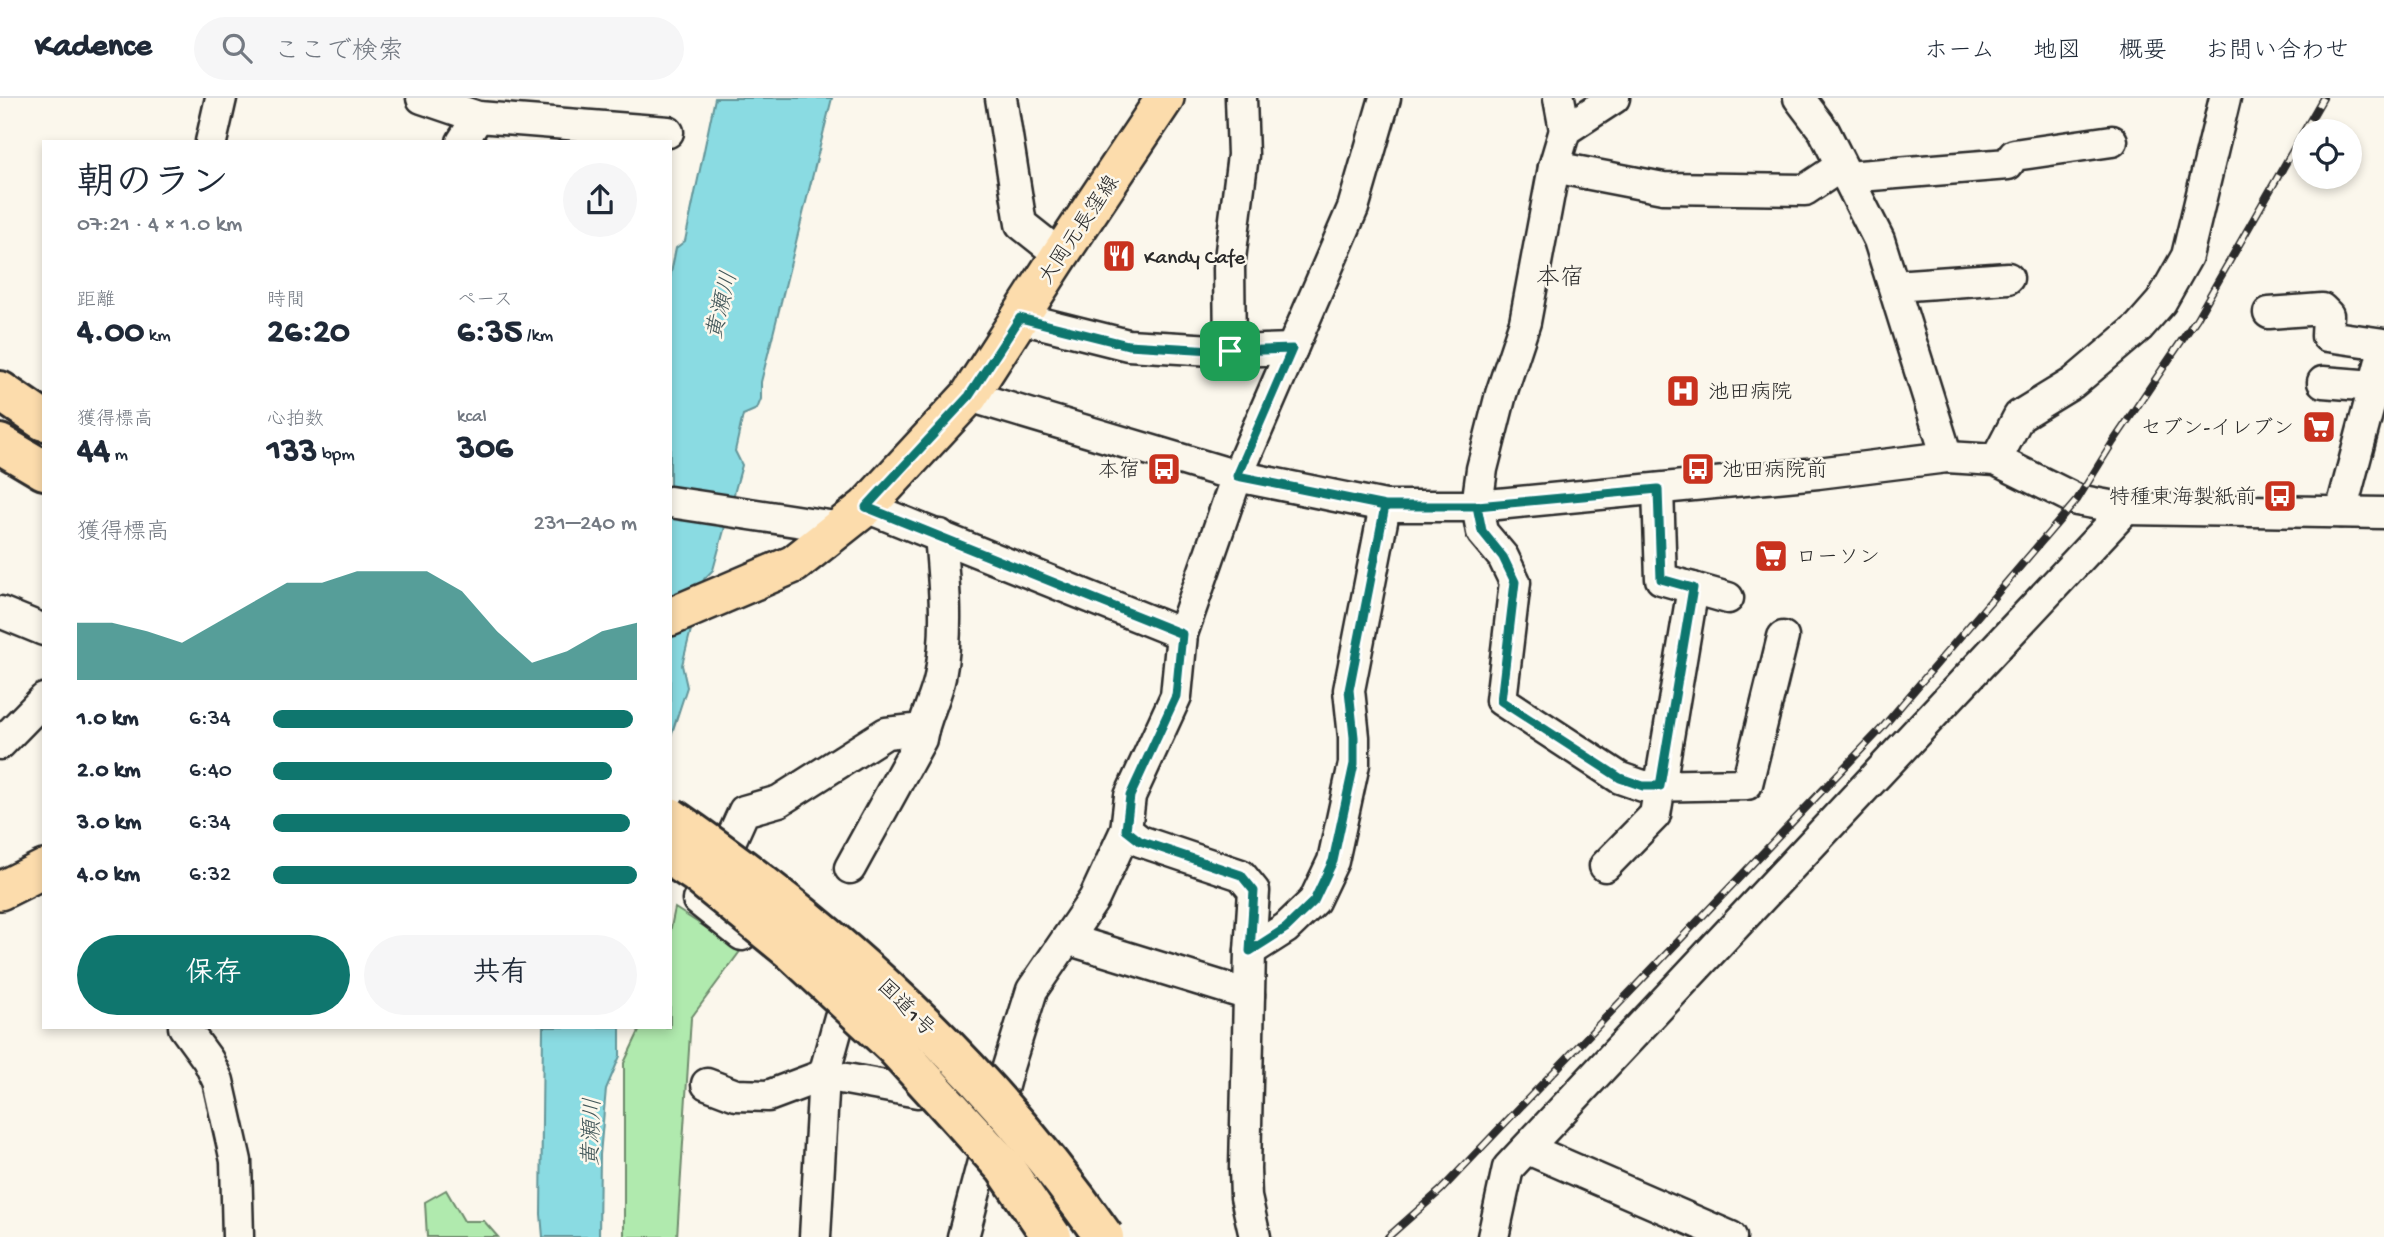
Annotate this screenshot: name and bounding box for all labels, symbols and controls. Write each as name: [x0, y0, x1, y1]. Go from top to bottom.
search box: [194, 17, 684, 80]
text: Kadence: [35, 29, 152, 67]
icon: search: [218, 29, 256, 67]
text: ここで検索: [274, 38, 404, 69]
text: ホーム: [1924, 38, 1995, 67]
text: 地図: [2033, 38, 2081, 67]
text: 概要: [2119, 38, 2167, 67]
text: お問い合わせ: [2205, 38, 2349, 67]
map controls: [2292, 119, 2362, 189]
button: locate: [2292, 119, 2362, 189]
button: share: [563, 163, 637, 237]
text: 朝のラン: [77, 164, 229, 208]
street label: 大岡元長窪線: [1034, 171, 1126, 290]
text: 07:21 · 4 × 1.0 km: [77, 212, 242, 239]
restaurant icon: Kandy Cafe: [1100, 237, 1138, 275]
place label: Kandy Cafe: [1144, 247, 1246, 272]
district label: 本宿: [1536, 264, 1584, 294]
water label: 黄瀬川: [701, 269, 745, 343]
text: 距離: [77, 290, 115, 313]
text: 時間: [267, 290, 305, 313]
text: ペース: [457, 290, 513, 313]
text: 4.00: [77, 313, 144, 354]
text: 26:20: [267, 313, 350, 354]
text: 6:35: [457, 313, 522, 354]
pin: [1200, 321, 1260, 381]
text: km: [144, 325, 171, 348]
text: /km: [522, 325, 553, 348]
icon: arrive: [1211, 332, 1249, 370]
hospital icon: 池田病院: [1664, 372, 1702, 410]
place label: 池田病院: [1708, 381, 1792, 407]
text: kcal: [457, 406, 487, 429]
supermarket icon: セブン-イレブン: [2300, 408, 2338, 446]
text: 獲得標高: [77, 409, 153, 432]
text: 心拍数: [267, 409, 324, 432]
place label: セブン-イレブン: [2140, 417, 2294, 443]
text: 306: [457, 429, 513, 470]
text: 44: [77, 432, 110, 473]
text: 133: [267, 432, 317, 473]
text: m: [110, 444, 128, 467]
text: bpm: [317, 444, 355, 467]
bus stop icon: 本宿: [1145, 450, 1183, 488]
bus stop icon: 池田病院前: [1679, 450, 1717, 488]
place label: 本宿: [1098, 459, 1140, 485]
place label: 池田病院前: [1722, 459, 1827, 485]
bus stop icon: 特種東海製紙前: [2261, 477, 2299, 515]
place label: 特種東海製紙前: [2109, 485, 2256, 512]
text: 231–240 m: [533, 511, 637, 538]
text: 獲得標高: [77, 520, 169, 547]
supermarket icon: ローソン: [1752, 537, 1790, 575]
place label: ローソン: [1796, 547, 1880, 572]
text: 1.0 km: [77, 706, 139, 733]
text: 6:34: [189, 706, 231, 733]
text: 2.0 km: [77, 758, 141, 785]
text: 6:40: [189, 758, 232, 785]
text: 3.0 km: [77, 810, 141, 837]
text: 6:34: [189, 810, 231, 837]
text: 4.0 km: [77, 862, 140, 889]
text: 6:32: [189, 862, 231, 889]
button: 保存: [77, 935, 350, 1015]
button: 共有: [364, 935, 637, 1015]
street label: 国道1号: [870, 975, 939, 1044]
water label: 黄瀬川: [578, 1097, 608, 1167]

